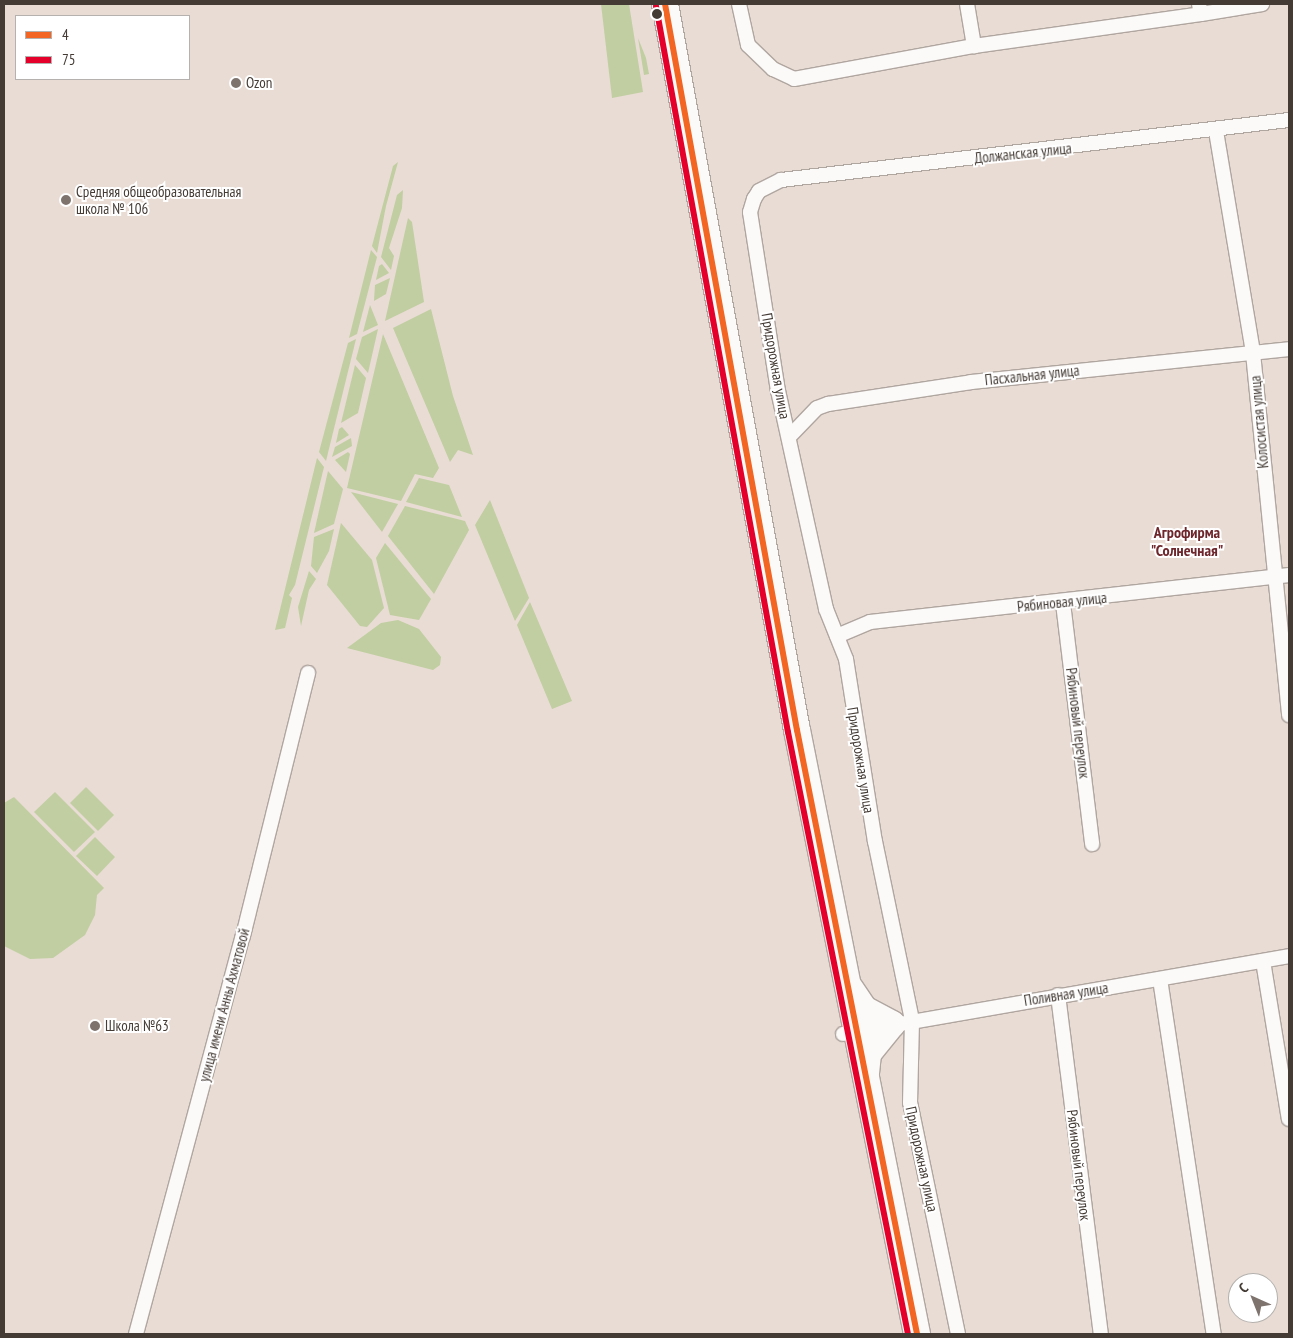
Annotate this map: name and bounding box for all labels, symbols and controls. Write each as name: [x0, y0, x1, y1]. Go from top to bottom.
unlabelled marker: [652, 9, 662, 19]
legend: [15, 15, 190, 80]
text: 4: [62, 25, 69, 44]
text: 75: [62, 50, 76, 69]
place label: Ozon: [246, 74, 272, 92]
marker: Ozon: [230, 77, 242, 89]
street label: Должанская улица: [973, 139, 1073, 167]
place label: Средняя общеобразовательная школа № 106: [76, 182, 241, 217]
marker: Средняя общеобразовательная школа № 106: [60, 194, 72, 206]
street label: Придорожная улица: [758, 312, 794, 420]
street label: Пасхальная улица: [984, 361, 1080, 389]
street label: Колосистая улица: [1246, 375, 1272, 469]
district label: Агрофирма "Солнечная": [1151, 522, 1223, 560]
street label: Рябиновая улица: [1016, 588, 1108, 616]
street label: Рябиновый переулок: [1062, 667, 1094, 779]
street label: Придорожная улица: [844, 706, 878, 814]
street label: улица имени Анны Ахматовой: [195, 926, 253, 1084]
street label: Поливная улица: [1022, 978, 1110, 1010]
place label: Школа №63: [105, 1017, 169, 1035]
marker: Школа №63: [89, 1020, 101, 1032]
street label: Придорожная улица: [902, 1105, 942, 1213]
street label: Рябиновый переулок: [1063, 1109, 1095, 1221]
north arrow: [1228, 1273, 1278, 1323]
text: С: [1235, 1279, 1252, 1297]

